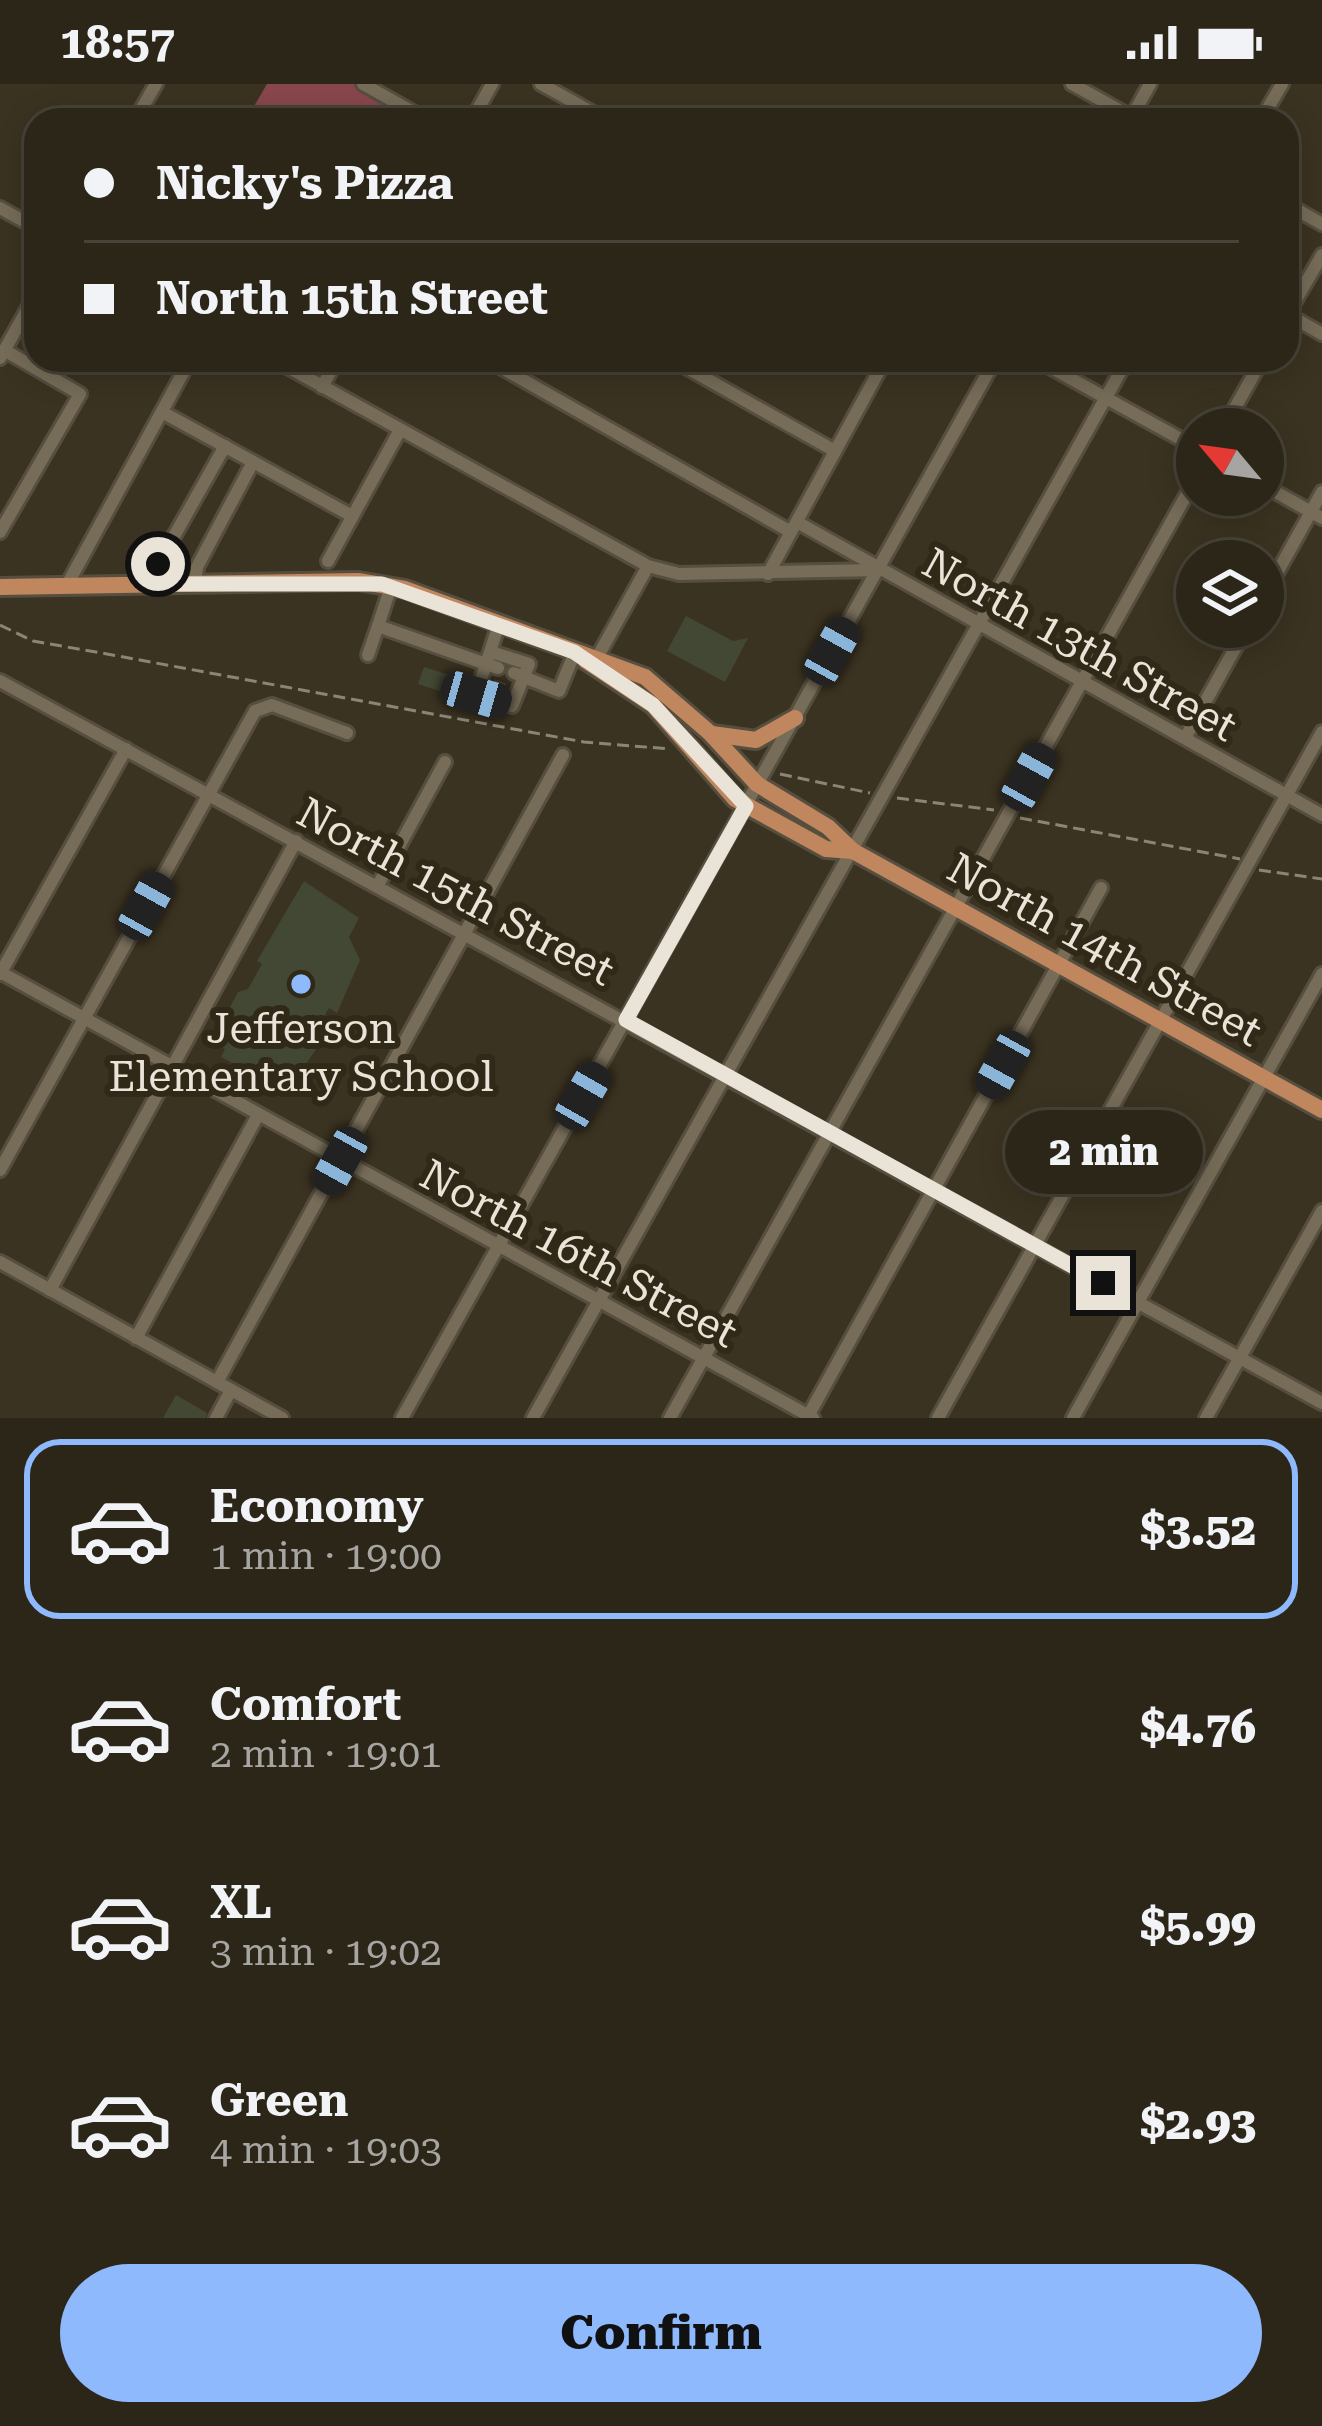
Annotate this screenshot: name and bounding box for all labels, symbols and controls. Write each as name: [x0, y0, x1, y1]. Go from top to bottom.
text: 18:57: [60, 16, 175, 69]
text: Nicky's Pizza: [156, 157, 453, 210]
text: North 15th Street: [156, 272, 548, 325]
north arrow: [1176, 408, 1284, 516]
map controls: [1176, 408, 1284, 648]
route start: [131, 537, 185, 591]
street label: North 13th Street: [914, 538, 1245, 751]
button: layers: [1176, 540, 1284, 648]
car: [799, 611, 865, 691]
car: [436, 668, 516, 722]
car: [996, 737, 1062, 817]
street label: North 15th Street: [289, 787, 622, 996]
street label: North 14th Street: [939, 843, 1270, 1056]
car: [113, 866, 179, 946]
marker: Jefferson Elementary School: [288, 971, 314, 997]
place label: Jefferson Elementary School: [108, 1004, 494, 1101]
car: [970, 1025, 1036, 1105]
car: [549, 1056, 617, 1136]
callout: 2 min: [1004, 1109, 1202, 1193]
car: [307, 1121, 373, 1201]
text: 2 min: [1049, 1129, 1159, 1175]
street label: North 16th Street: [412, 1149, 745, 1358]
route end: [1076, 1256, 1130, 1310]
icon: car: [66, 1475, 174, 1583]
text: Economy: [210, 1480, 424, 1533]
text: $3.52: [1140, 1503, 1256, 1556]
text: 1 min · 19:00: [210, 1533, 442, 1579]
icon: car: [66, 1673, 174, 1781]
text: Comfort: [210, 1678, 401, 1731]
text: $4.76: [1140, 1701, 1256, 1754]
text: 2 min · 19:01: [210, 1731, 442, 1777]
icon: car: [66, 1871, 174, 1979]
text: XL: [210, 1876, 272, 1929]
text: $5.99: [1140, 1899, 1256, 1952]
text: 3 min · 19:02: [210, 1929, 442, 1975]
icon: car: [66, 2069, 174, 2177]
text: Green: [210, 2074, 348, 2127]
text: $2.93: [1140, 2097, 1256, 2150]
text: 4 min · 19:03: [210, 2127, 442, 2173]
button: Confirm: [60, 2264, 1262, 2402]

